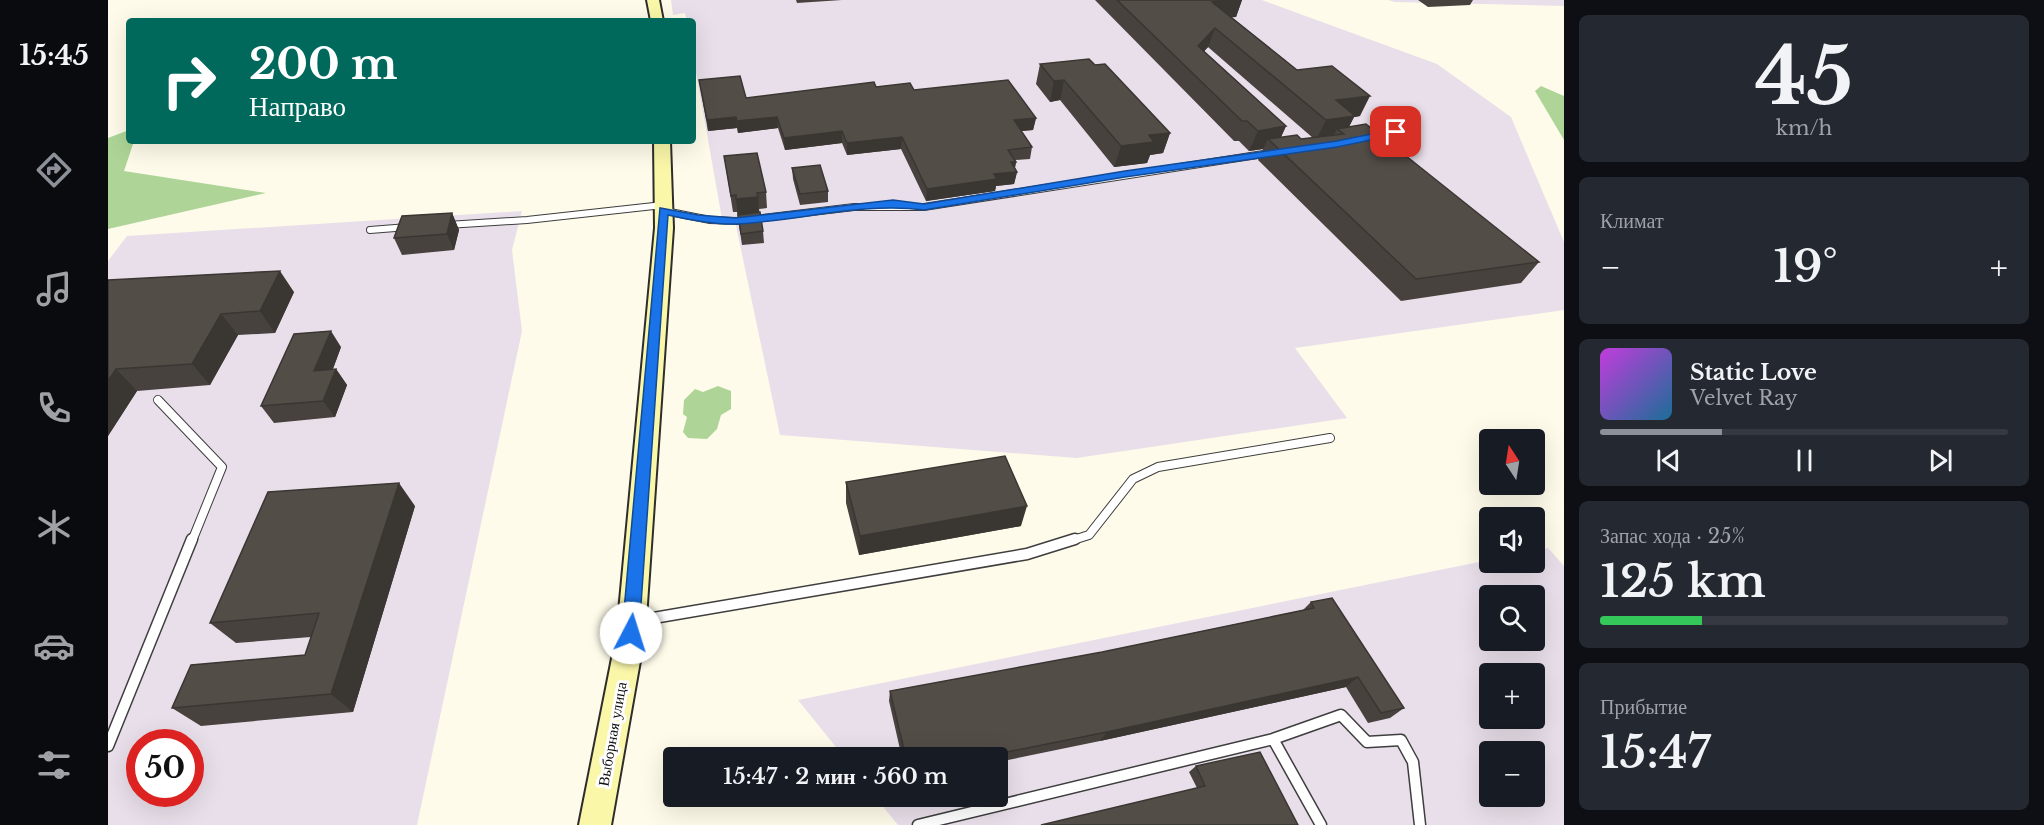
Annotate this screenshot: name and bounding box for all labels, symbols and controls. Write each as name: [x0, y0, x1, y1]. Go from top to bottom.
text: 45: [1755, 28, 1853, 125]
text: 200 m: [249, 38, 397, 90]
text: 15:45: [19, 39, 89, 72]
icon: right: [150, 42, 228, 120]
text: Направо: [249, 90, 346, 123]
pin: [1370, 106, 1421, 157]
icon: arrive: [1379, 115, 1412, 148]
text: km/h: [1776, 116, 1832, 140]
icon: directions: [33, 149, 75, 191]
text: Климат: [1600, 209, 1664, 233]
text: 19°: [1773, 238, 1838, 294]
text: −: [1600, 247, 1621, 288]
text: +: [1990, 247, 2008, 288]
icon: music: [33, 268, 75, 310]
text: Static Love: [1690, 359, 1817, 386]
text: Velvet Ray: [1690, 386, 1798, 410]
icon: phone: [33, 387, 75, 429]
north arrow: [1479, 429, 1545, 495]
map controls: [1479, 429, 1545, 807]
icon: previous: [1652, 444, 1685, 477]
icon: pause: [1788, 444, 1821, 477]
icon: next: [1924, 444, 1957, 477]
icon: climate: [33, 506, 75, 548]
button: sound: [1479, 507, 1545, 573]
text: Запас хода · 25%: [1600, 524, 1745, 548]
text: 125 km: [1600, 553, 1766, 609]
button: search: [1479, 585, 1545, 651]
position arrow: [599, 601, 663, 665]
icon: car: [33, 625, 75, 667]
button: +: [1479, 663, 1545, 729]
street label: Выборная улица: [593, 680, 631, 788]
text: Прибытие: [1600, 695, 1687, 719]
text: 15:47: [1600, 724, 1711, 780]
speed limit sign: 50: [126, 729, 204, 807]
button: −: [1479, 741, 1545, 807]
icon: filters: [33, 744, 75, 786]
text: 15:47 · 2 мин · 560 m: [723, 763, 948, 790]

